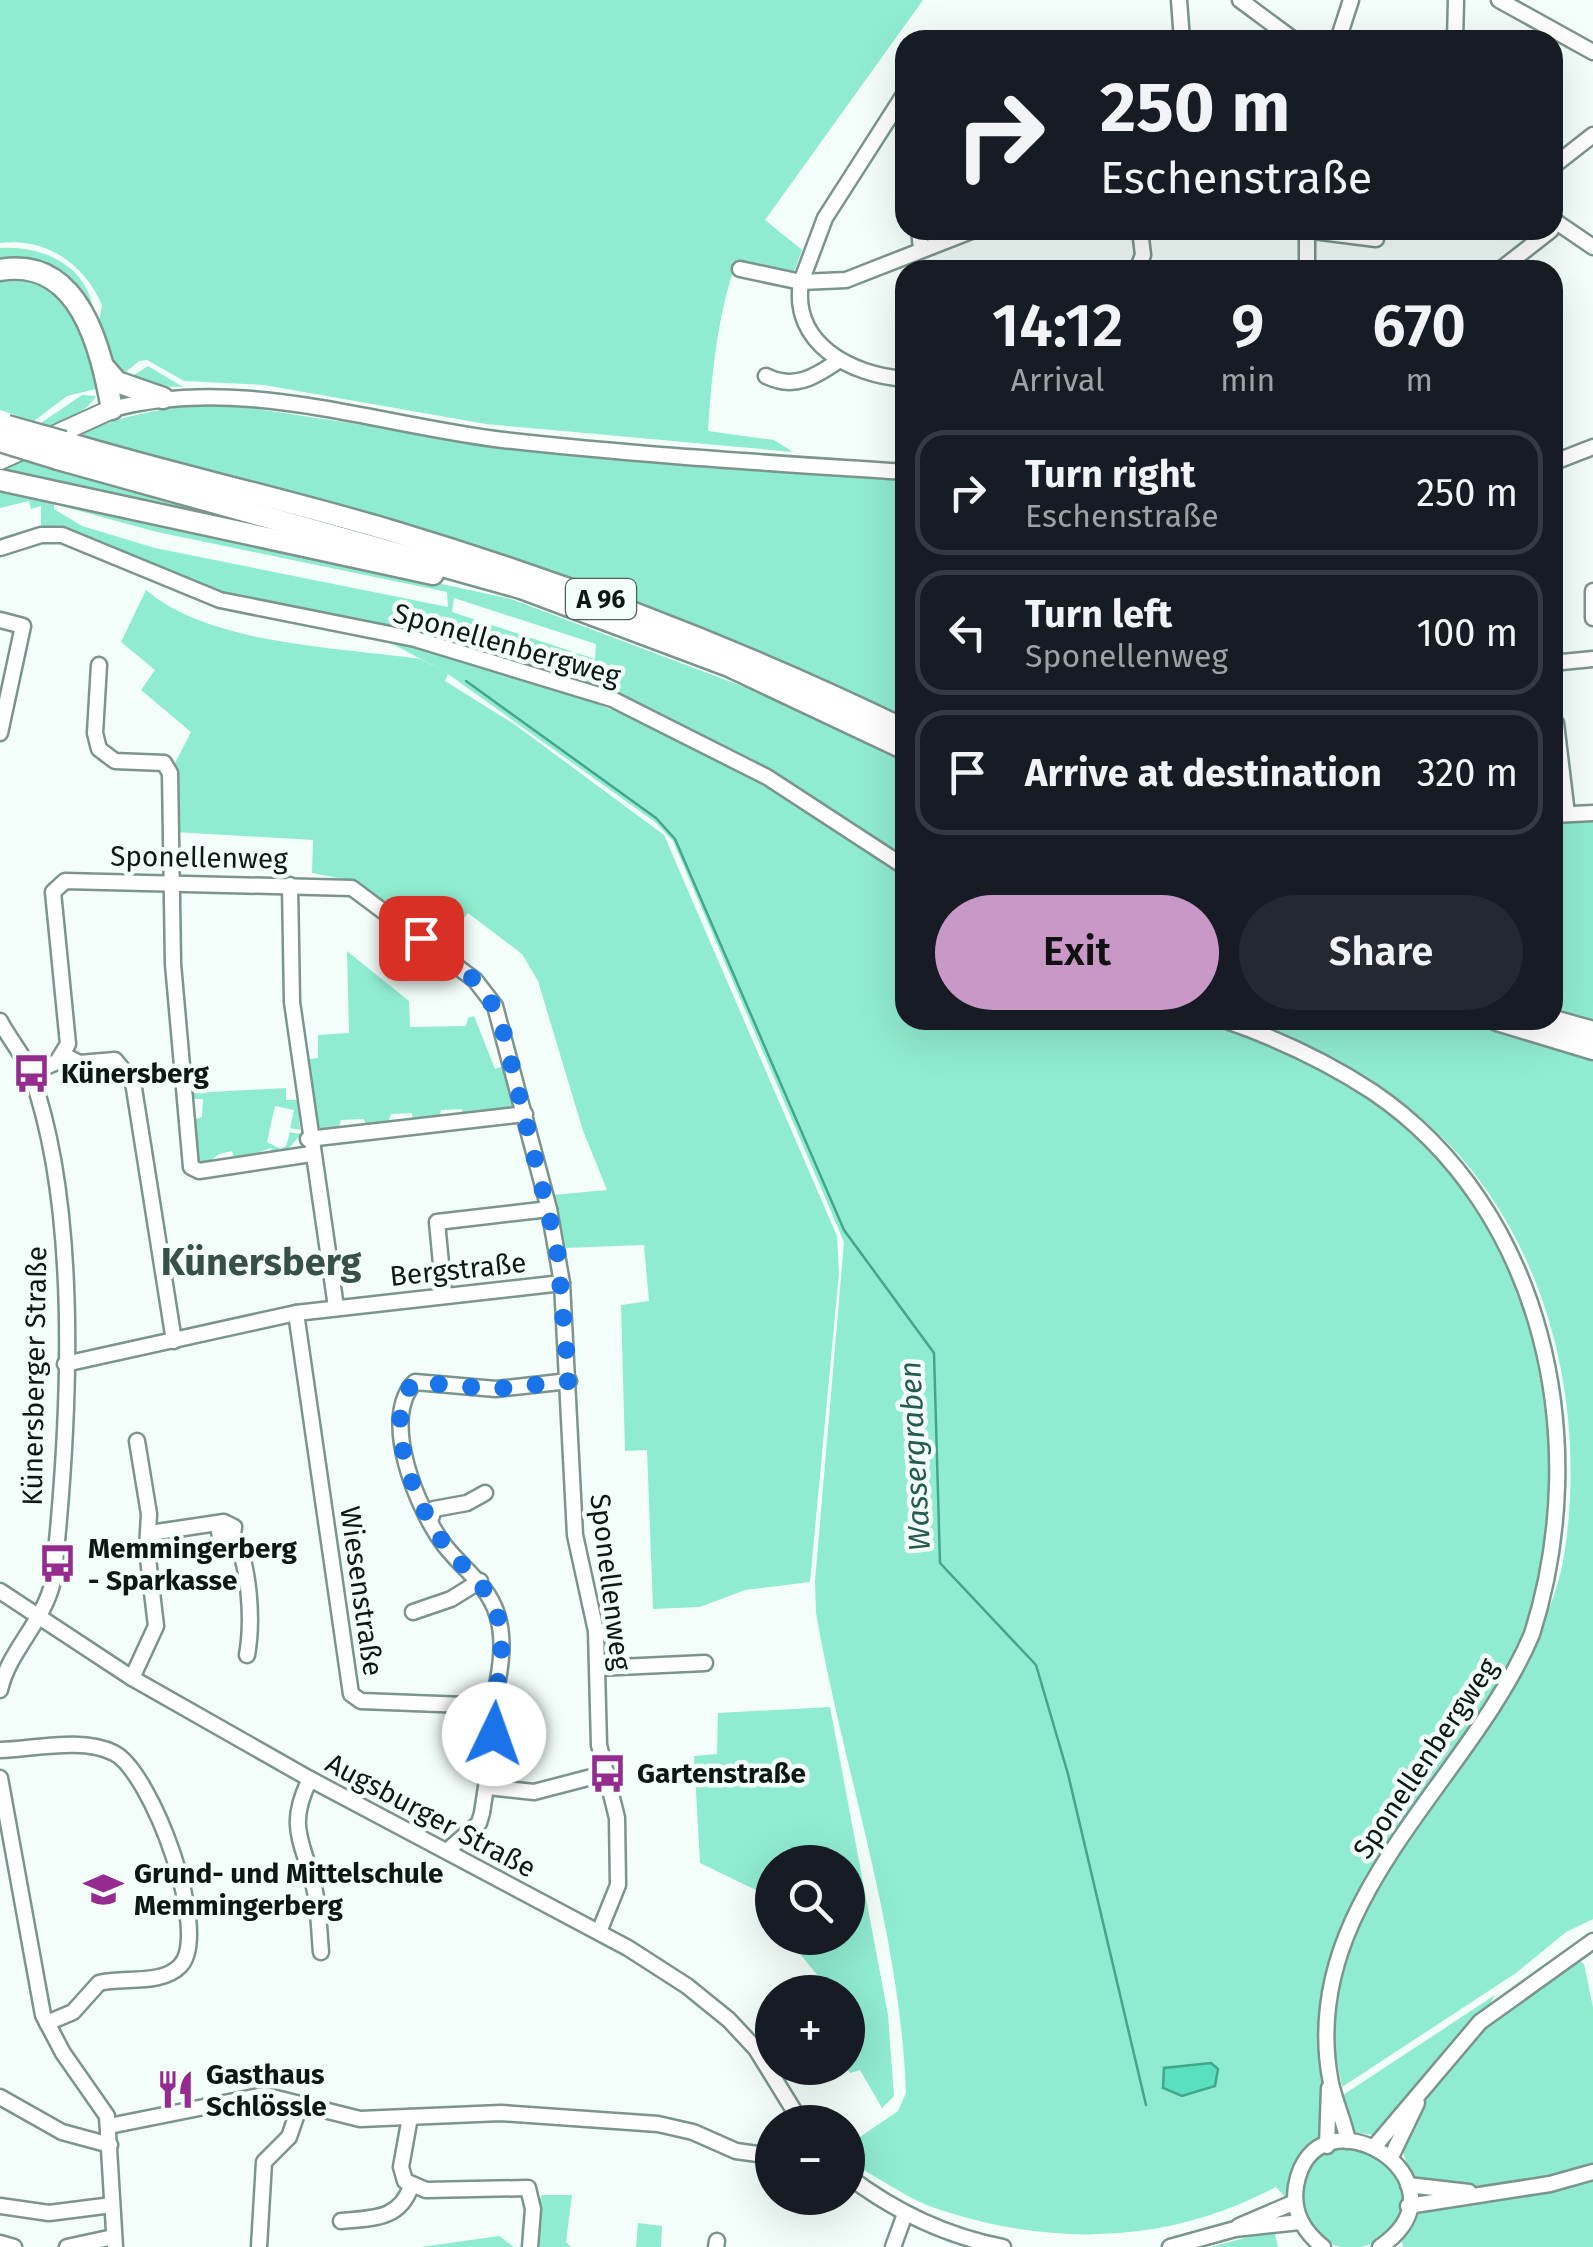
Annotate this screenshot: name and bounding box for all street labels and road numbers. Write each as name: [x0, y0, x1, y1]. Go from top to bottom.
road number: A 96: [566, 579, 636, 619]
street label: Sponellenbergweg: [390, 596, 625, 693]
street label: Sponellenweg: [110, 839, 289, 876]
street label: Künersberger Straße: [16, 1246, 53, 1506]
street label: Bergstraße: [388, 1246, 528, 1293]
street label: Sponellenweg: [583, 1492, 638, 1673]
street label: Wiesenstraße: [333, 1504, 390, 1678]
street label: Sponellenbergweg: [1346, 1651, 1505, 1865]
street label: Augsburger Straße: [320, 1746, 541, 1885]

